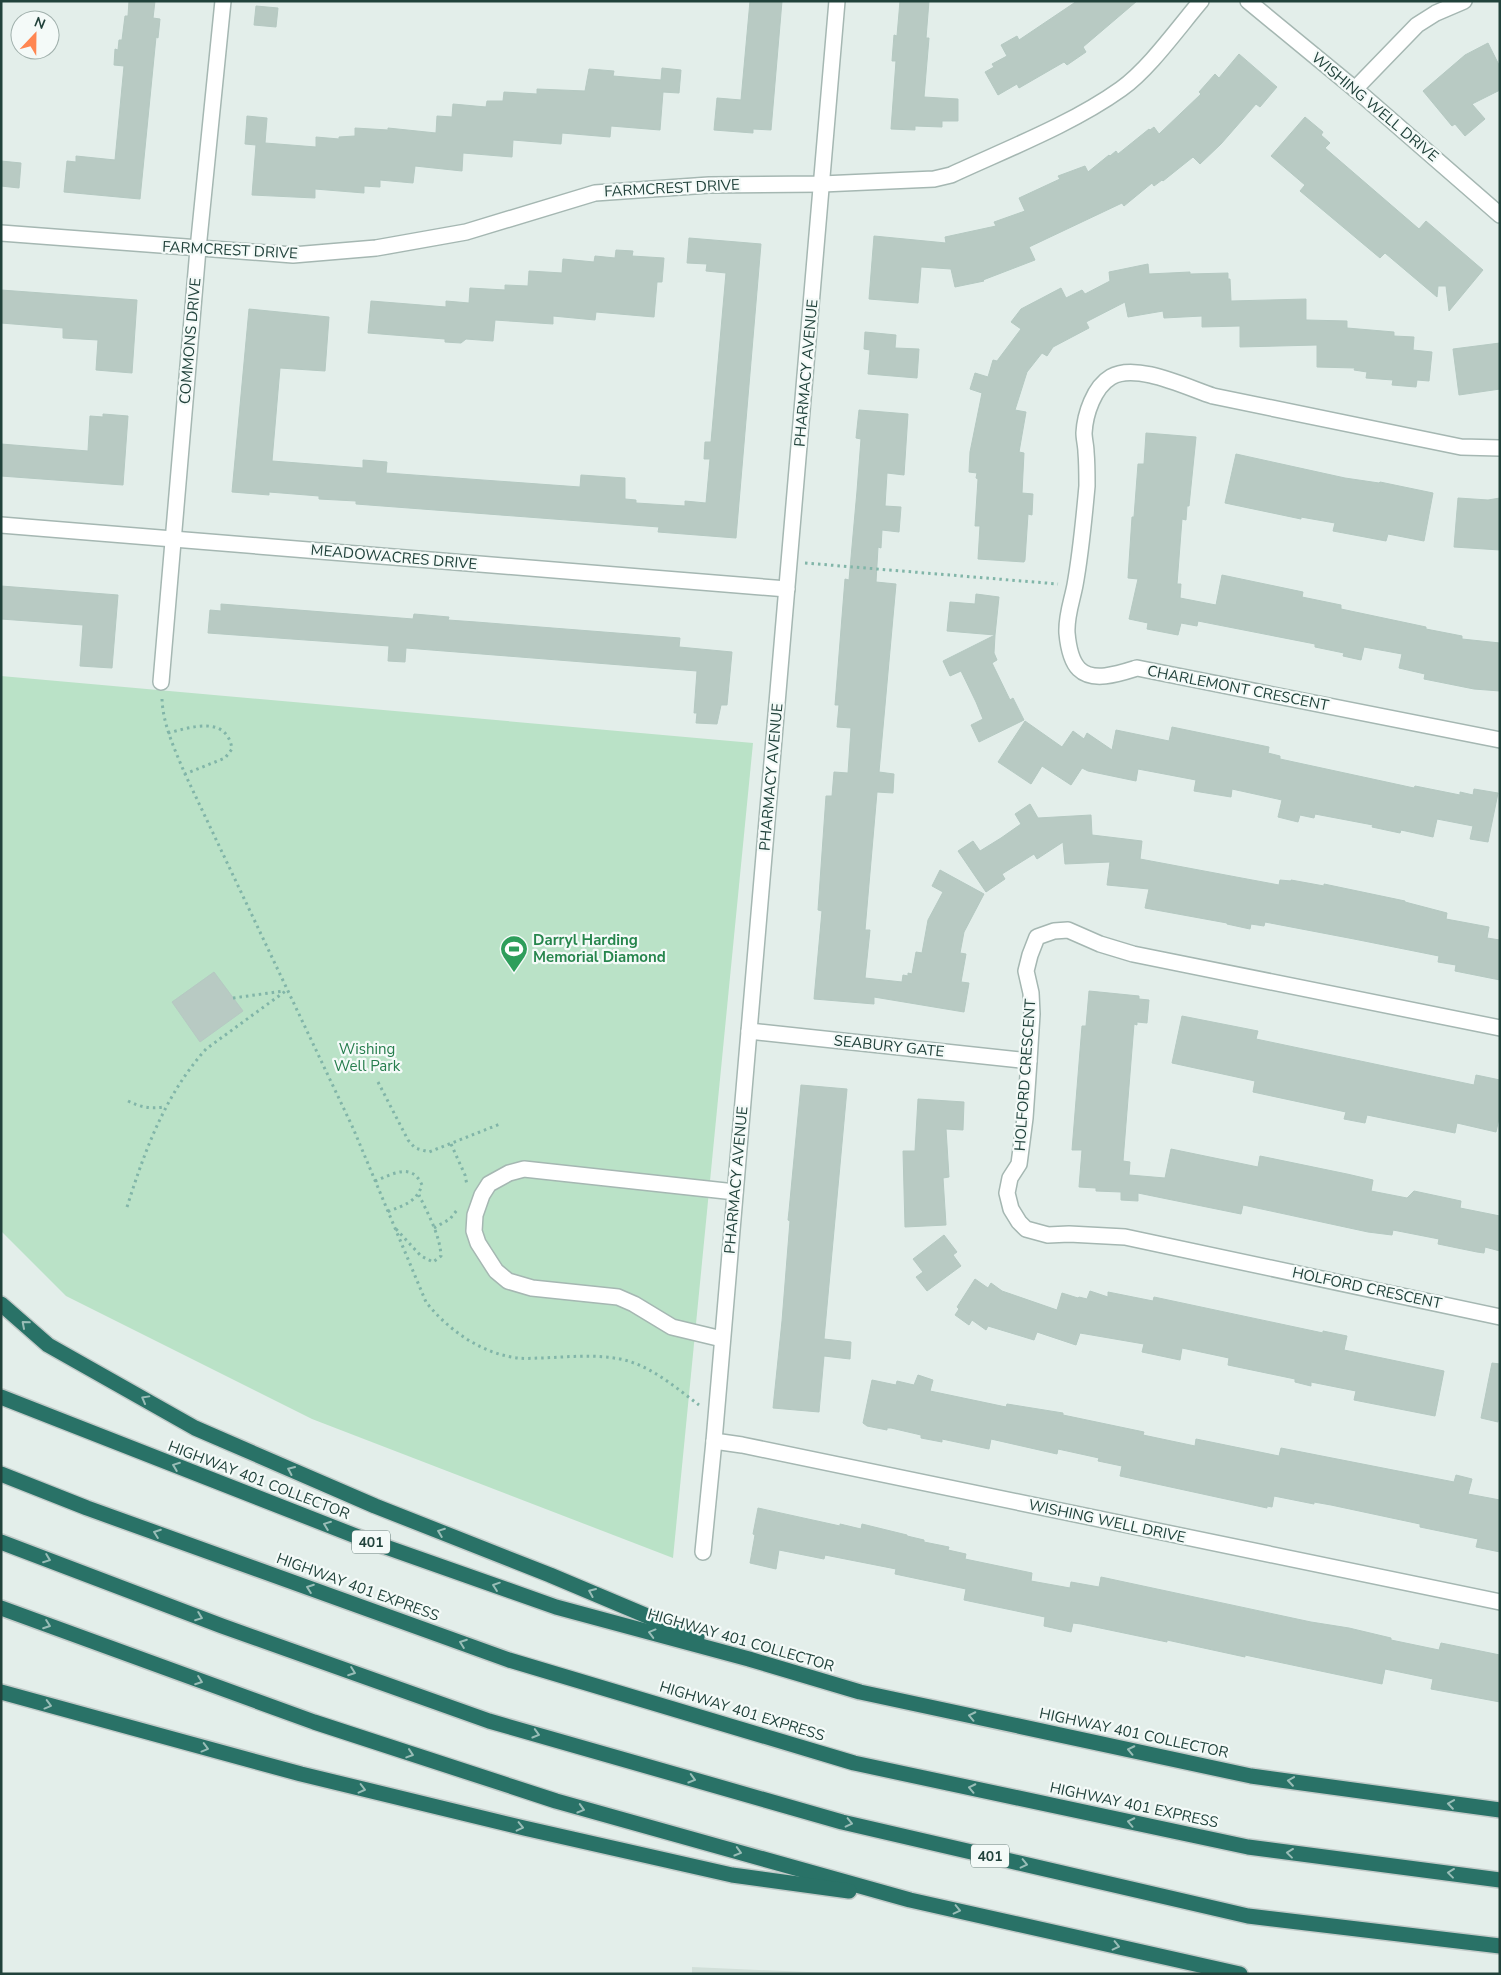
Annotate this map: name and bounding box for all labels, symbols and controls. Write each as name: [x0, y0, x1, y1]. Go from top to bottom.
north arrow: [10, 10, 60, 60]
text: N: [31, 13, 48, 34]
street label: WISHING WELL DRIVE: [1307, 48, 1443, 166]
street label: FARMCREST DRIVE: [604, 174, 740, 202]
street label: FARMCREST DRIVE: [162, 236, 298, 264]
street label: COMMONS DRIVE: [175, 277, 205, 405]
street label: PHARMACY AVENUE: [790, 298, 822, 448]
street label: MEADOWACRES DRIVE: [310, 540, 478, 574]
street label: CHARLEMONT CRESCENT: [1145, 661, 1331, 715]
street label: PHARMACY AVENUE: [755, 702, 787, 852]
place label: Darryl Harding Memorial Diamond: [533, 930, 666, 967]
sports icon: Darryl Harding Memorial Diamond: [499, 934, 529, 973]
street label: HOLFORD CRESCENT: [1010, 998, 1040, 1152]
street label: SEABURY GATE: [833, 1030, 945, 1062]
park label: Wishing Well Park: [334, 1039, 401, 1076]
street label: PHARMACY AVENUE: [720, 1105, 752, 1255]
street label: HOLFORD CRESCENT: [1290, 1262, 1444, 1314]
one-way arrow: [21, 1321, 30, 1330]
one-way arrow: [141, 1395, 150, 1405]
street label: HIGHWAY 401 COLLECTOR: [165, 1436, 353, 1524]
one-way arrow: [172, 1461, 180, 1471]
one-way arrow: [287, 1465, 296, 1476]
street label: WISHING WELL DRIVE: [1027, 1495, 1187, 1547]
one-way arrow: [323, 1521, 332, 1531]
one-way arrow: [437, 1528, 446, 1538]
one-way arrow: [154, 1529, 162, 1539]
road number: 401: [352, 1530, 390, 1554]
street label: HIGHWAY 401 EXPRESS: [274, 1548, 442, 1626]
one-way arrow: [42, 1553, 51, 1563]
one-way arrow: [492, 1582, 501, 1592]
one-way arrow: [307, 1584, 315, 1594]
one-way arrow: [588, 1588, 597, 1599]
street label: HIGHWAY 401 COLLECTOR: [645, 1604, 837, 1676]
one-way arrow: [194, 1612, 202, 1622]
one-way arrow: [42, 1619, 51, 1629]
one-way arrow: [647, 1628, 656, 1639]
one-way arrow: [459, 1639, 468, 1649]
one-way arrow: [347, 1666, 355, 1676]
one-way arrow: [195, 1675, 203, 1685]
street label: HIGHWAY 401 EXPRESS: [657, 1676, 827, 1746]
one-way arrow: [44, 1699, 53, 1710]
street label: HIGHWAY 401 COLLECTOR: [1038, 1703, 1230, 1763]
one-way arrow: [968, 1711, 977, 1722]
one-way arrow: [532, 1729, 540, 1739]
one-way arrow: [200, 1742, 209, 1753]
one-way arrow: [1127, 1745, 1136, 1756]
one-way arrow: [405, 1748, 413, 1758]
one-way arrow: [688, 1774, 696, 1784]
one-way arrow: [1286, 1776, 1294, 1787]
street label: HIGHWAY 401 EXPRESS: [1048, 1777, 1220, 1833]
one-way arrow: [358, 1783, 367, 1794]
one-way arrow: [967, 1783, 976, 1794]
one-way arrow: [1447, 1799, 1456, 1809]
one-way arrow: [577, 1803, 585, 1813]
one-way arrow: [844, 1817, 853, 1828]
one-way arrow: [1126, 1817, 1135, 1828]
one-way arrow: [515, 1821, 524, 1832]
road number: 401: [971, 1844, 1009, 1868]
one-way arrow: [733, 1846, 742, 1857]
one-way arrow: [1286, 1848, 1294, 1859]
one-way arrow: [1020, 1858, 1028, 1869]
one-way arrow: [1447, 1869, 1456, 1879]
one-way arrow: [953, 1904, 962, 1915]
one-way arrow: [1111, 1940, 1120, 1951]

